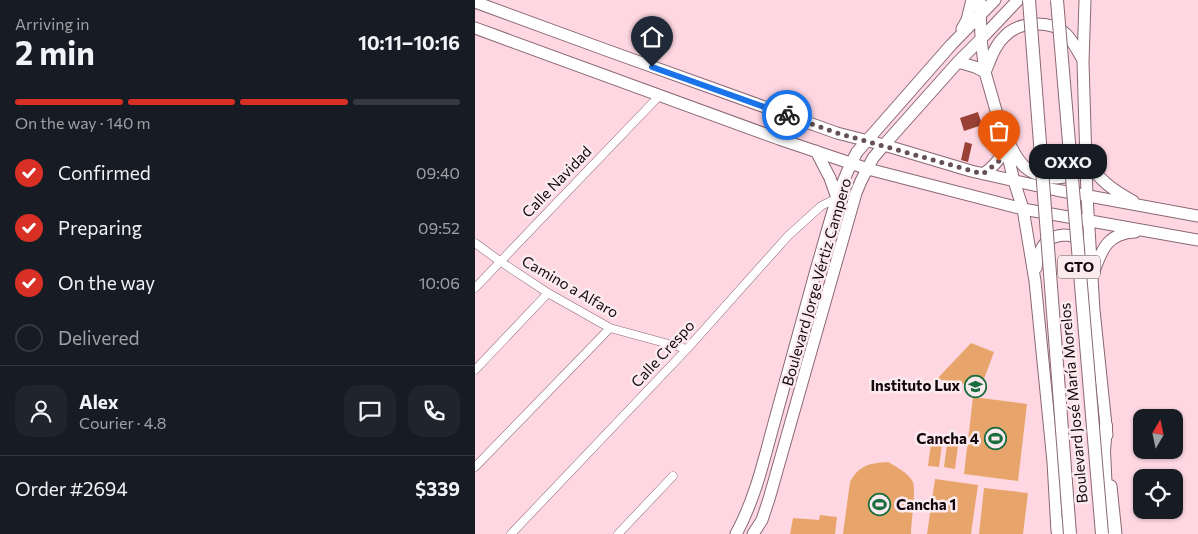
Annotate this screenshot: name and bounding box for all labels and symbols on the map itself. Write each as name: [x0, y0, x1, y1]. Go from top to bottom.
pin: [631, 16, 673, 67]
courier: [762, 90, 812, 140]
pin: [978, 110, 1020, 161]
street label: Calle Navidad: [518, 142, 595, 221]
callout: OXXO: [1029, 144, 1107, 178]
street label: Boulevard Jorge Vértiz Campero: [778, 176, 854, 388]
street label: Camino a Alfaro: [519, 251, 622, 321]
road number: GTO: [1058, 256, 1100, 278]
street label: Boulevard José María Morelos: [1055, 302, 1091, 504]
street label: Calle Crespo: [627, 316, 698, 391]
school or university icon: Instituto Lux: [964, 374, 988, 398]
place label: Instituto Lux: [870, 376, 960, 394]
north arrow: [1133, 409, 1183, 459]
sports icon: Cancha 4: [983, 427, 1007, 451]
place label: Cancha 4: [916, 429, 979, 447]
sports icon: Cancha 1: [868, 493, 892, 517]
place label: Cancha 1: [896, 495, 956, 513]

